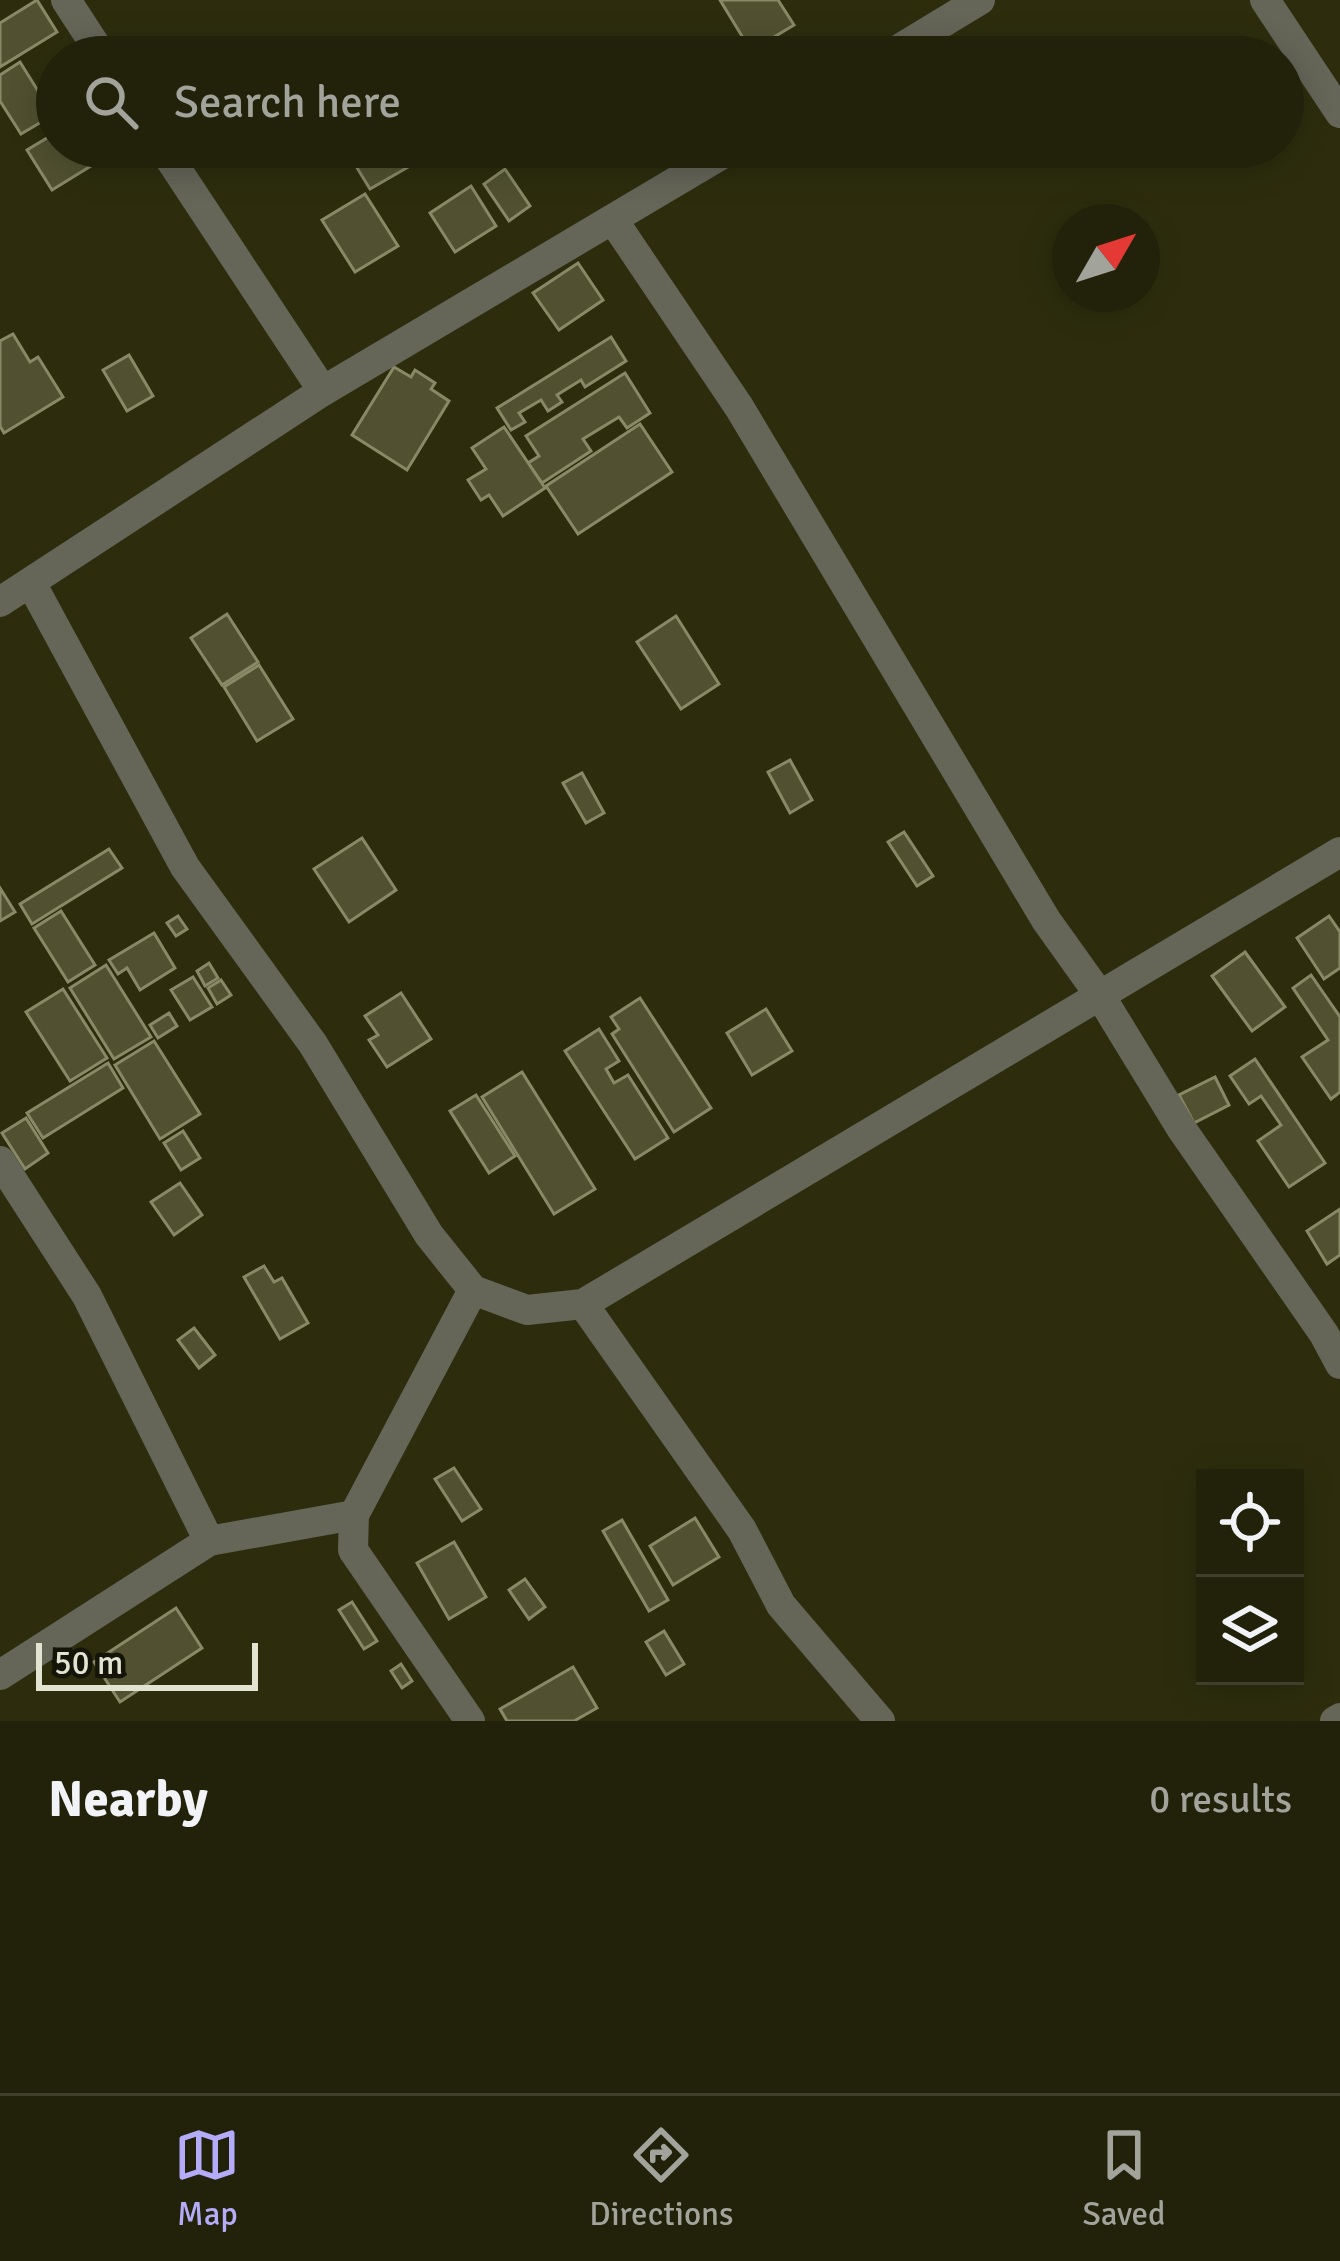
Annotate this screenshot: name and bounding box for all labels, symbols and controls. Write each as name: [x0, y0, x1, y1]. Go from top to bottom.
search box: [36, 36, 1304, 168]
icon: search: [78, 69, 144, 135]
text: Search here: [174, 75, 401, 130]
north arrow: [1052, 204, 1160, 312]
map controls: [1196, 1469, 1304, 1685]
button: locate: [1196, 1469, 1304, 1577]
button: layers: [1196, 1577, 1304, 1685]
scale bar: [36, 1637, 258, 1690]
text: 50 m: [54, 1643, 123, 1684]
text: Nearby: [48, 1768, 208, 1831]
text: 0 results: [1149, 1775, 1292, 1823]
tab: Map: [174, 2122, 240, 2235]
tab: Directions: [589, 2122, 734, 2235]
tab: Saved: [1082, 2122, 1166, 2235]

